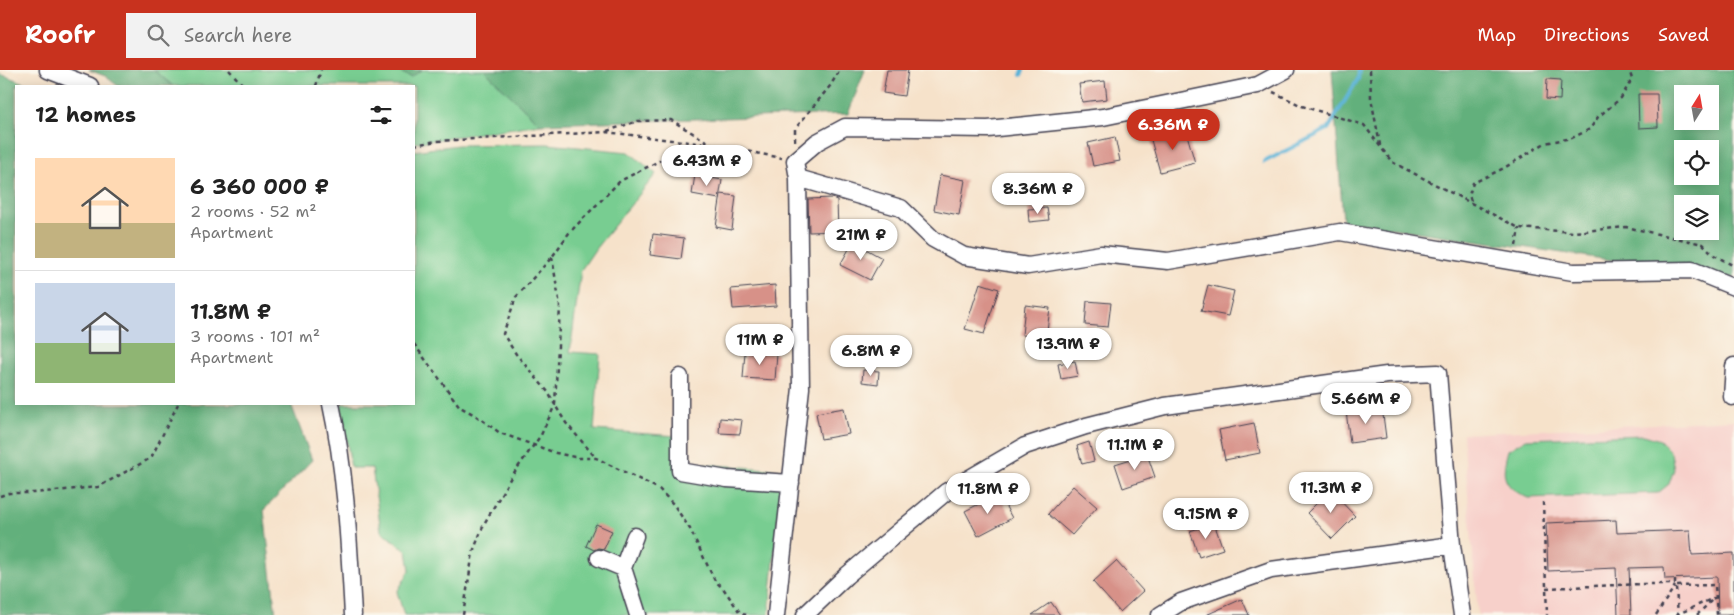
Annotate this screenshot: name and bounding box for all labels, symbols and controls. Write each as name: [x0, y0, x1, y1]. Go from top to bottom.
search box: [126, 13, 476, 58]
text: Roofr: [25, 19, 96, 51]
icon: search: [144, 21, 172, 49]
text: Search here: [184, 23, 292, 48]
text: Map: [1478, 23, 1516, 47]
text: Directions: [1544, 23, 1630, 47]
text: Saved: [1658, 23, 1709, 47]
north arrow: [1674, 85, 1719, 130]
map controls: [1674, 85, 1719, 240]
text: 12 homes: [35, 101, 136, 129]
icon: filters: [367, 101, 395, 129]
pin: 6.36M ₽: [1127, 108, 1219, 151]
text: 6.36M ₽: [1138, 114, 1208, 135]
button: locate: [1674, 140, 1719, 185]
pin: 6.43M ₽: [661, 144, 753, 187]
text: 6.43M ₽: [672, 150, 742, 171]
pin: 8.36M ₽: [992, 172, 1084, 215]
text: 6 360 000 ₽: [190, 173, 329, 201]
icon: home: [75, 178, 135, 238]
text: 8.36M ₽: [1003, 178, 1073, 199]
button: layers: [1674, 195, 1719, 240]
text: 2 rooms · 52 m²: [190, 201, 317, 222]
pin: 21M ₽: [826, 218, 896, 261]
text: Apartment: [190, 222, 273, 243]
text: 21M ₽: [836, 224, 886, 245]
text: 11.8M ₽: [190, 298, 272, 326]
icon: home: [75, 303, 135, 363]
pin: 11M ₽: [725, 324, 795, 366]
text: 3 rooms · 101 m²: [190, 326, 320, 347]
pin: 13.9M ₽: [1022, 328, 1114, 370]
text: 11M ₽: [736, 329, 784, 350]
text: 13.9M ₽: [1036, 333, 1100, 354]
pin: 6.8M ₽: [830, 334, 912, 377]
text: 6.8M ₽: [841, 340, 901, 361]
text: Apartment: [190, 347, 273, 368]
pin: 5.66M ₽: [1320, 382, 1412, 425]
text: 5.66M ₽: [1331, 388, 1401, 409]
pin: 11.1M ₽: [1089, 428, 1181, 471]
text: 11.1M ₽: [1107, 434, 1163, 455]
pin: 11.8M ₽: [942, 472, 1034, 515]
pin: 11.3M ₽: [1285, 472, 1377, 514]
text: 11.3M ₽: [1300, 477, 1362, 498]
text: 11.8M ₽: [957, 478, 1019, 499]
pin: 9.15M ₽: [1160, 498, 1252, 540]
text: 9.15M ₽: [1174, 503, 1238, 524]

